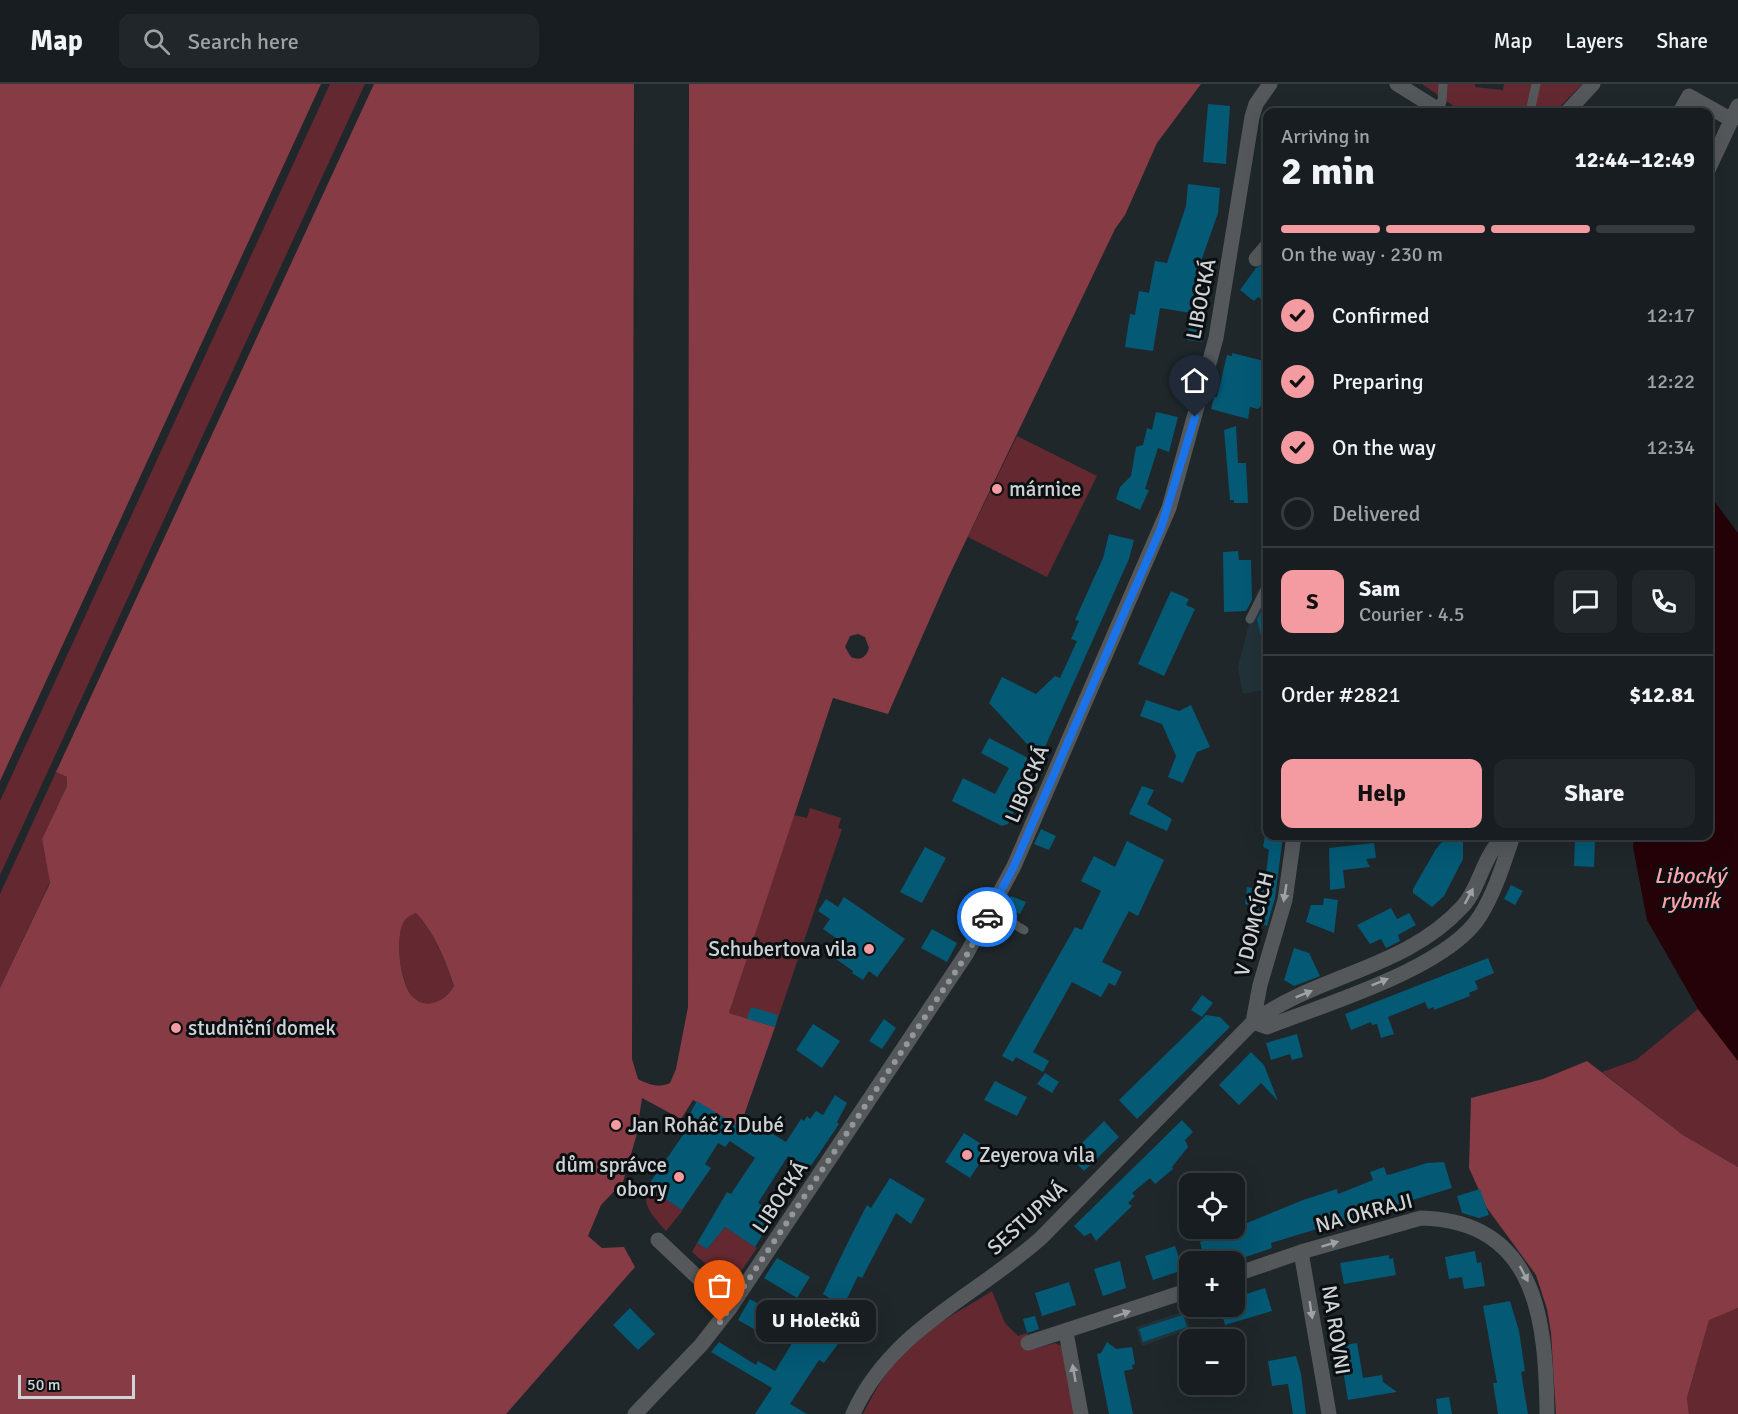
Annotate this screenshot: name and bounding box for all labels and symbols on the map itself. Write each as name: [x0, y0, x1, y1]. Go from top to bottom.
street label: LIBOCKÁ: [1180, 256, 1222, 341]
pin: [1169, 355, 1220, 417]
place label: márnice: [1009, 476, 1082, 502]
marker: márnice: [990, 482, 1004, 496]
street label: LIBOCKÁ: [999, 741, 1055, 827]
water label: Libocký rybník: [1654, 862, 1729, 914]
street label: V DOMCÍCH: [1228, 869, 1280, 979]
one-way arrow: [1281, 884, 1290, 903]
courier: [957, 887, 1017, 947]
one-way arrow: [1464, 888, 1473, 905]
place label: Schubertova vila: [708, 936, 857, 962]
marker: Schubertova vila: [862, 942, 876, 956]
one-way arrow: [1371, 977, 1389, 986]
one-way arrow: [1295, 989, 1313, 998]
place label: studniční domek: [188, 1015, 336, 1041]
marker: studniční domek: [169, 1021, 183, 1035]
place label: Jan Roháč z Dubé: [628, 1112, 784, 1138]
marker: Jan Roháč z Dubé: [609, 1118, 623, 1132]
place label: Zeyerova vila: [979, 1142, 1095, 1168]
marker: Zeyerova vila: [960, 1148, 974, 1162]
place label: dům správce obory: [555, 1152, 667, 1202]
street label: LIBOCKÁ: [746, 1156, 814, 1238]
marker: dům správce obory: [672, 1170, 686, 1184]
street label: SESTUPNÁ: [982, 1175, 1072, 1260]
street label: NA OKRAJI: [1313, 1188, 1415, 1238]
one-way arrow: [1321, 1239, 1339, 1248]
pin: [694, 1260, 745, 1322]
one-way arrow: [1519, 1266, 1529, 1283]
street label: NA ROVNI: [1316, 1283, 1356, 1377]
one-way arrow: [1307, 1300, 1316, 1319]
callout: U Holečků: [756, 1301, 876, 1343]
one-way arrow: [1113, 1308, 1131, 1318]
one-way arrow: [1069, 1364, 1078, 1383]
scale bar: [18, 1372, 135, 1400]

